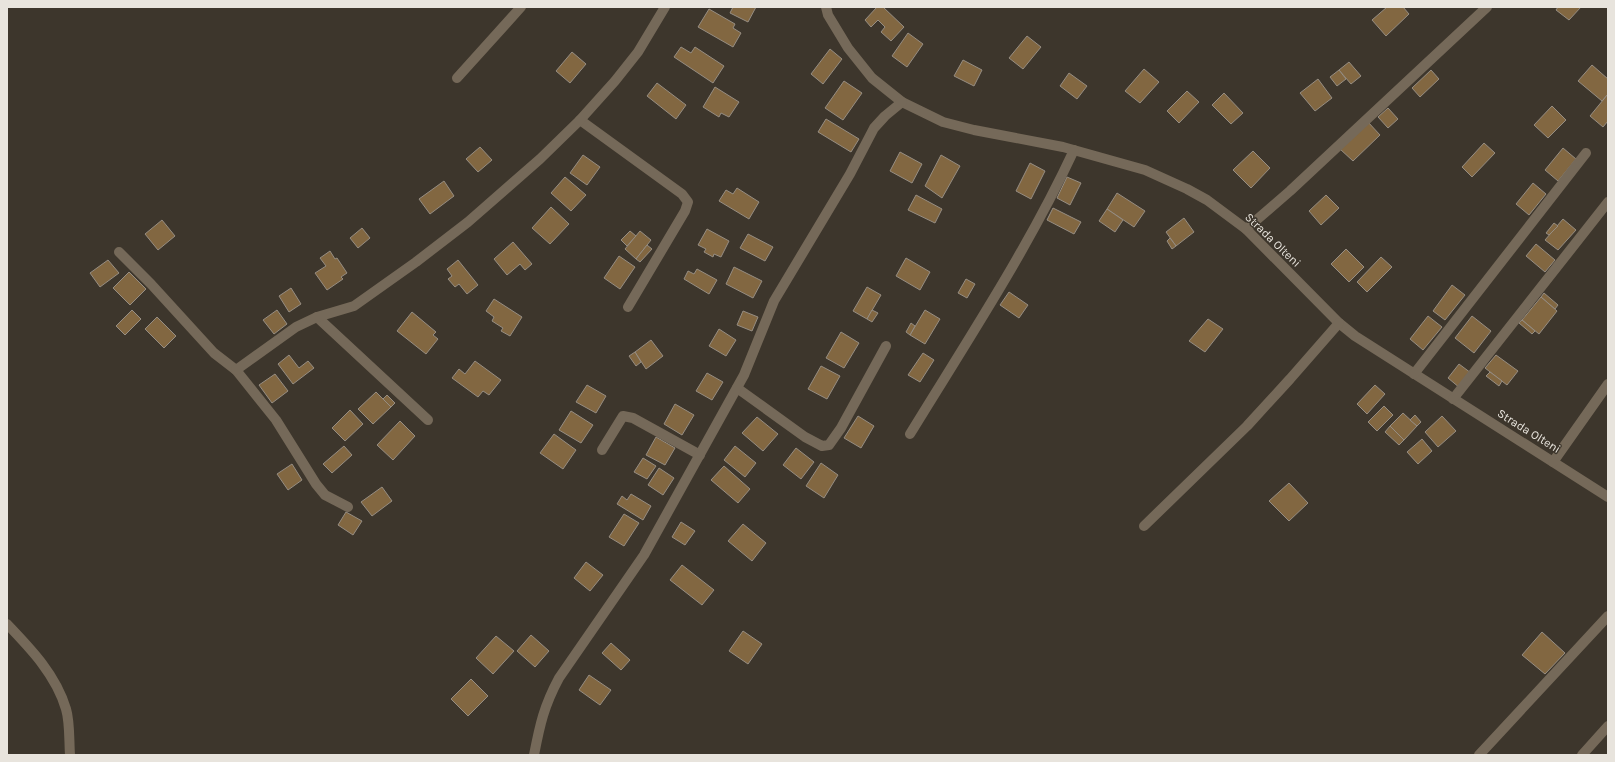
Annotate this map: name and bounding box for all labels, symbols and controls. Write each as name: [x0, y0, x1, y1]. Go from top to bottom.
street label: Strada Olteni: [1242, 210, 1304, 270]
street label: Strada Olteni: [1495, 406, 1563, 456]

